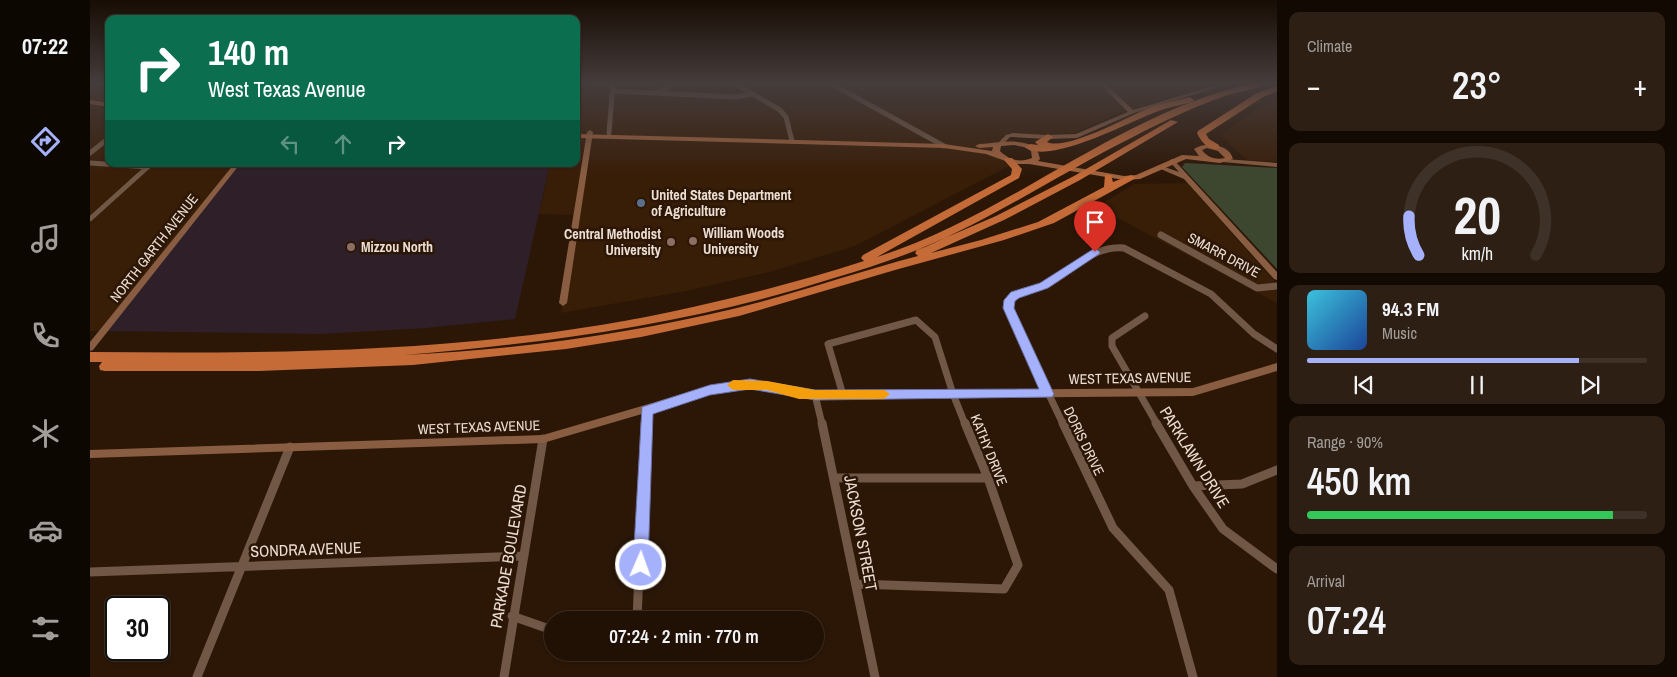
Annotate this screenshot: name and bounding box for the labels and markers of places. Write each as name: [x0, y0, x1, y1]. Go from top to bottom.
place label: United States Department of Agriculture: [651, 186, 792, 220]
marker: United States Department of Agriculture: [635, 197, 647, 209]
pin: [1074, 201, 1116, 252]
place label: William Woods University: [703, 224, 784, 258]
place label: Central Methodist University: [564, 225, 662, 259]
marker: William Woods University: [687, 235, 699, 247]
marker: Central Methodist University: [665, 236, 677, 248]
place label: Mizzou North: [361, 238, 433, 256]
marker: Mizzou North: [345, 241, 357, 253]

